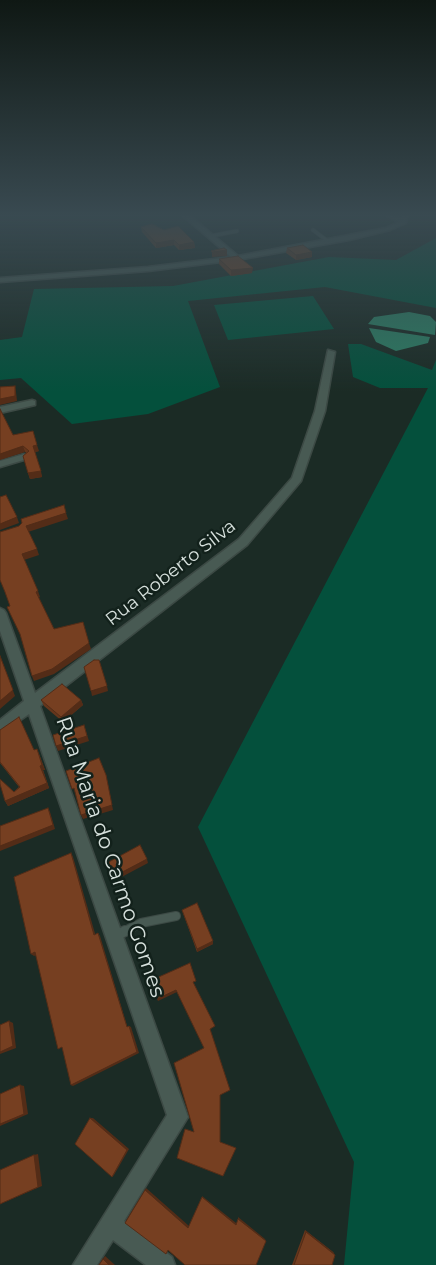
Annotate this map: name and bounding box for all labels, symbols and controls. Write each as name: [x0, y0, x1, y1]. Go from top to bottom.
street label: Rua Roberto Silva: [102, 516, 240, 630]
street label: Rua Maria do Carmo Gomes: [50, 713, 170, 1001]

